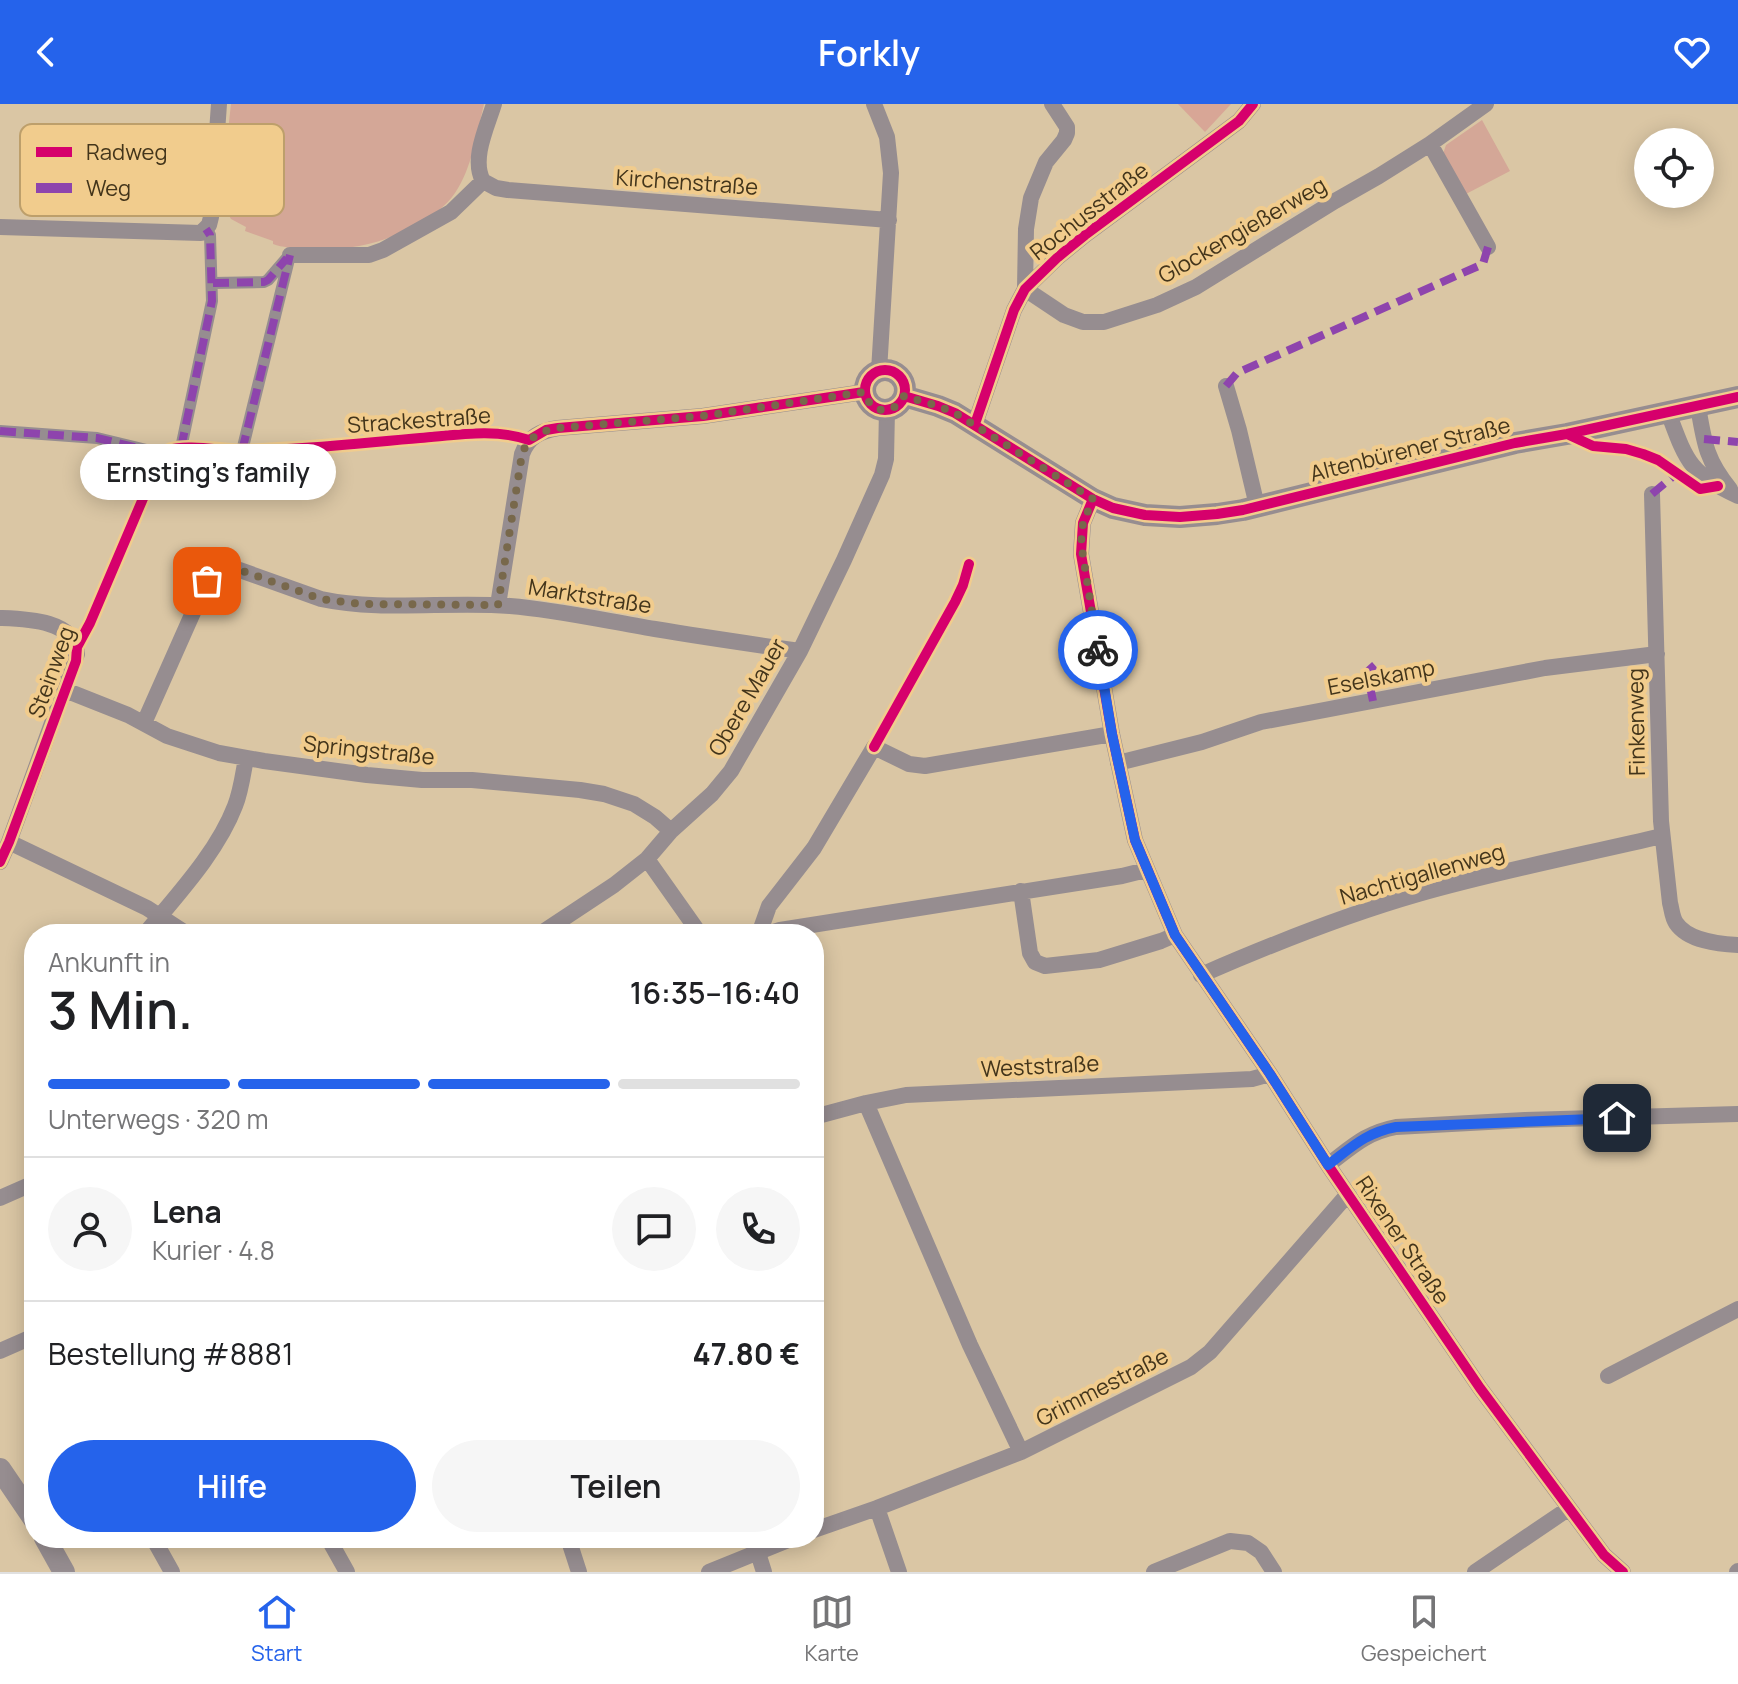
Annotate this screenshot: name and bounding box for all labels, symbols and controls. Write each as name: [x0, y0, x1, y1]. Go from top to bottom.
text: Forkly: [818, 28, 920, 77]
icon: back: [24, 30, 68, 74]
icon: heart: [1670, 30, 1714, 74]
legend: [20, 124, 284, 216]
map controls: [1634, 128, 1714, 208]
button: locate: [1634, 128, 1714, 208]
text: Radweg: [86, 137, 167, 167]
street label: Rochusstraße: [1023, 155, 1155, 267]
street label: Kirchenstraße: [615, 162, 759, 202]
street label: Glockengießerweg: [1152, 170, 1332, 290]
text: Weg: [86, 173, 131, 203]
street label: Strackestraße: [346, 400, 492, 440]
street label: Altenbürener Straße: [1307, 410, 1514, 488]
callout: Ernsting's family: [79, 445, 335, 501]
text: Ernsting's family: [106, 454, 310, 490]
pin: [173, 547, 241, 615]
icon: bag: [185, 559, 229, 603]
street label: Marktstraße: [526, 571, 654, 621]
courier: [1058, 610, 1138, 690]
street label: Steinweg: [21, 622, 81, 722]
icon: bike: [1076, 628, 1120, 672]
street label: Obere Mauer: [701, 633, 793, 761]
street label: Eselskamp: [1325, 652, 1437, 702]
street label: Finkenweg: [1620, 668, 1652, 776]
street label: Springstraße: [302, 728, 436, 772]
street label: Nachtigallenweg: [1336, 836, 1508, 912]
text: Ankunft in: [48, 944, 170, 980]
text: 16:35–16:40: [630, 972, 800, 1013]
text: 3 Min.: [48, 974, 193, 1045]
street label: Weststraße: [980, 1048, 1100, 1084]
pin: [1583, 1084, 1651, 1152]
icon: home: [1595, 1096, 1639, 1140]
text: Unterwegs · 320 m: [48, 1101, 268, 1137]
street label: Rixener Straße: [1349, 1170, 1457, 1310]
button: person: [48, 1187, 132, 1271]
button: chat: [612, 1187, 696, 1271]
button: phone: [716, 1187, 800, 1271]
text: Lena: [152, 1191, 222, 1232]
text: Kurier · 4.8: [152, 1232, 275, 1268]
text: Bestellung #8881: [48, 1333, 294, 1374]
text: 47.80 €: [693, 1333, 800, 1374]
street label: Grimmestraße: [1031, 1341, 1173, 1433]
button: Hilfe: [48, 1440, 416, 1532]
button: Teilen: [432, 1440, 800, 1532]
tab: Start: [251, 1590, 302, 1668]
tab: Karte: [805, 1590, 859, 1668]
tab: Gespeichert: [1361, 1590, 1487, 1668]

